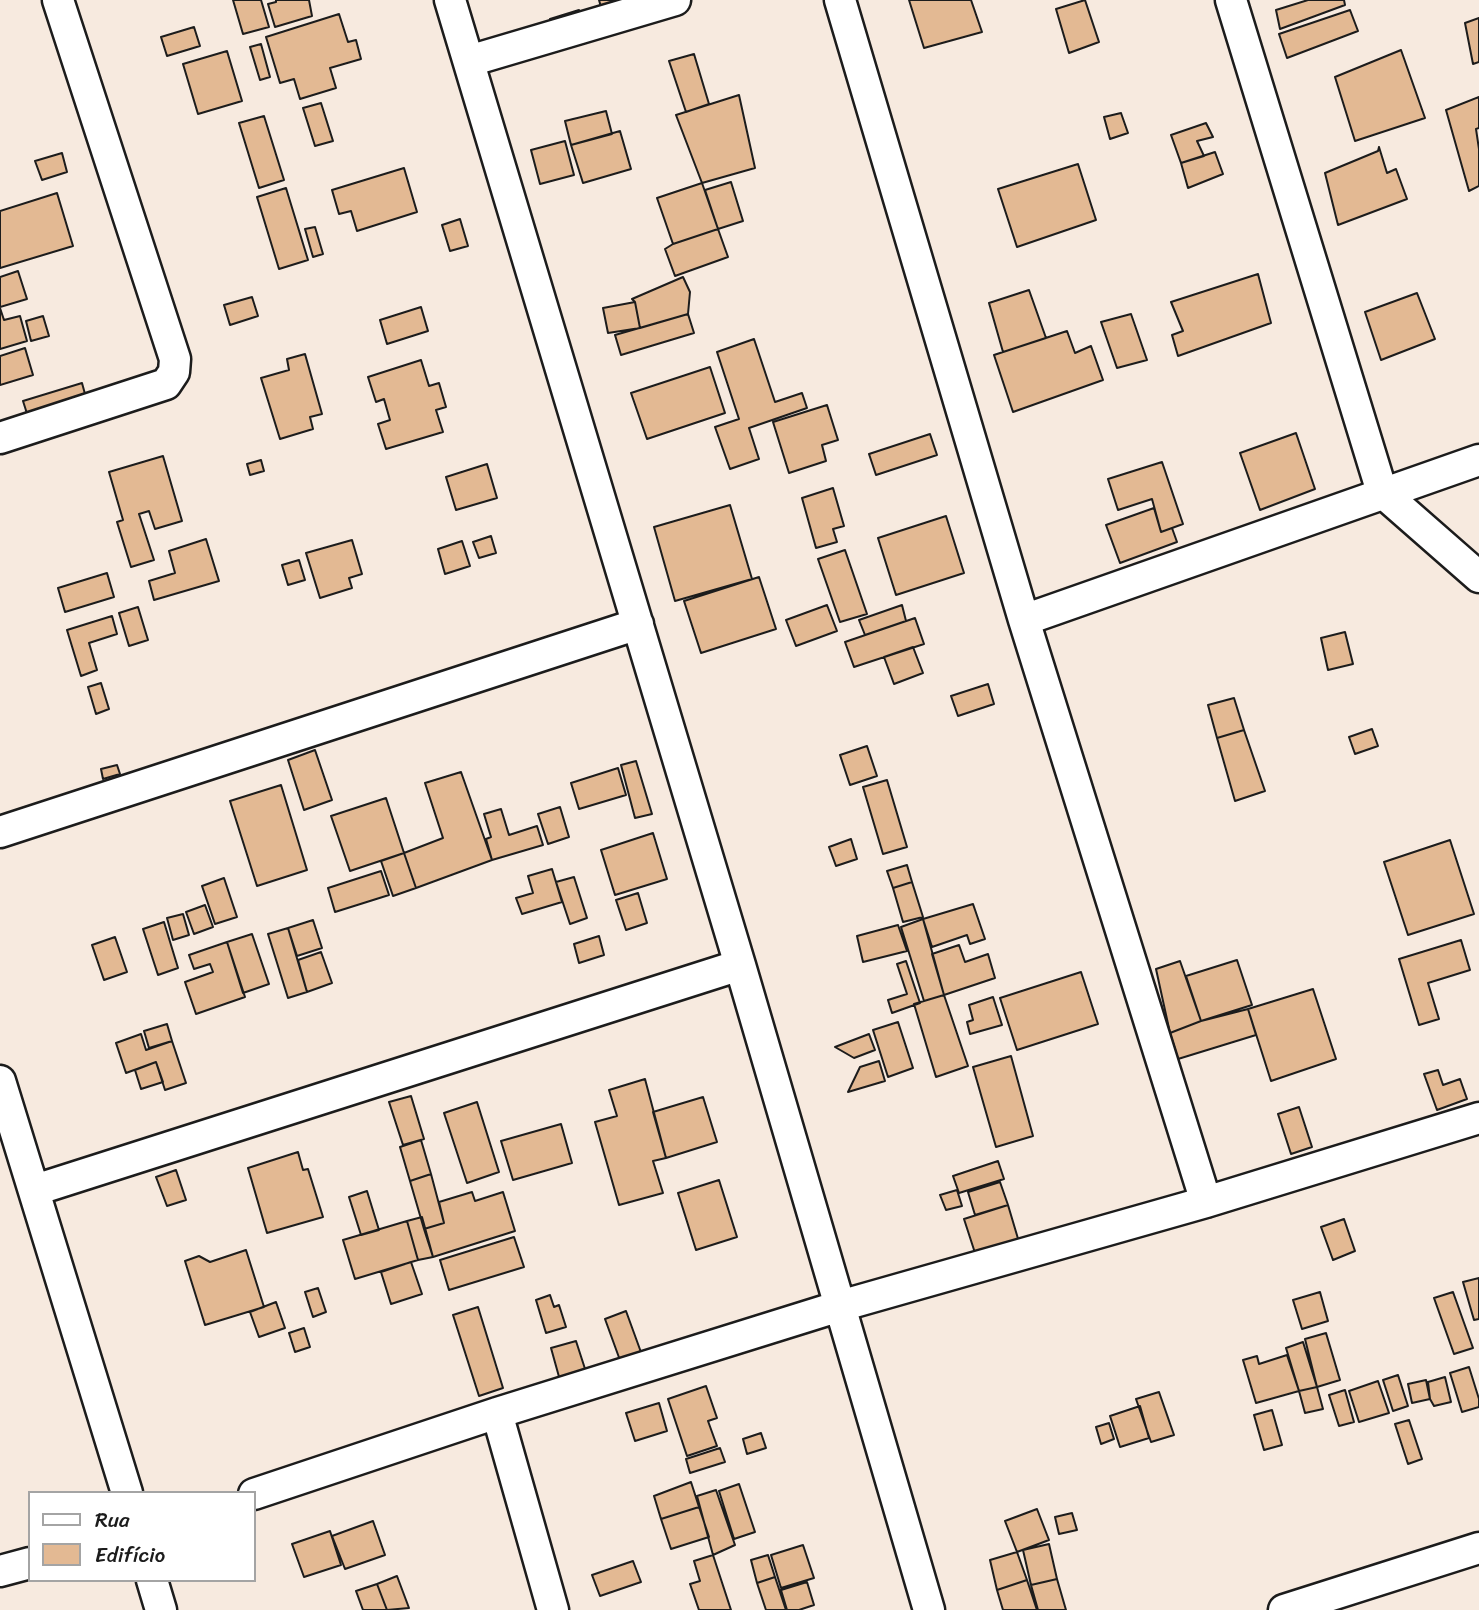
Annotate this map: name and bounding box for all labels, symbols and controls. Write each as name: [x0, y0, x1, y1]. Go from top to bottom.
legend: [28, 1491, 256, 1582]
text: Rua: [95, 1501, 130, 1539]
text: Edifício: [95, 1536, 165, 1574]

